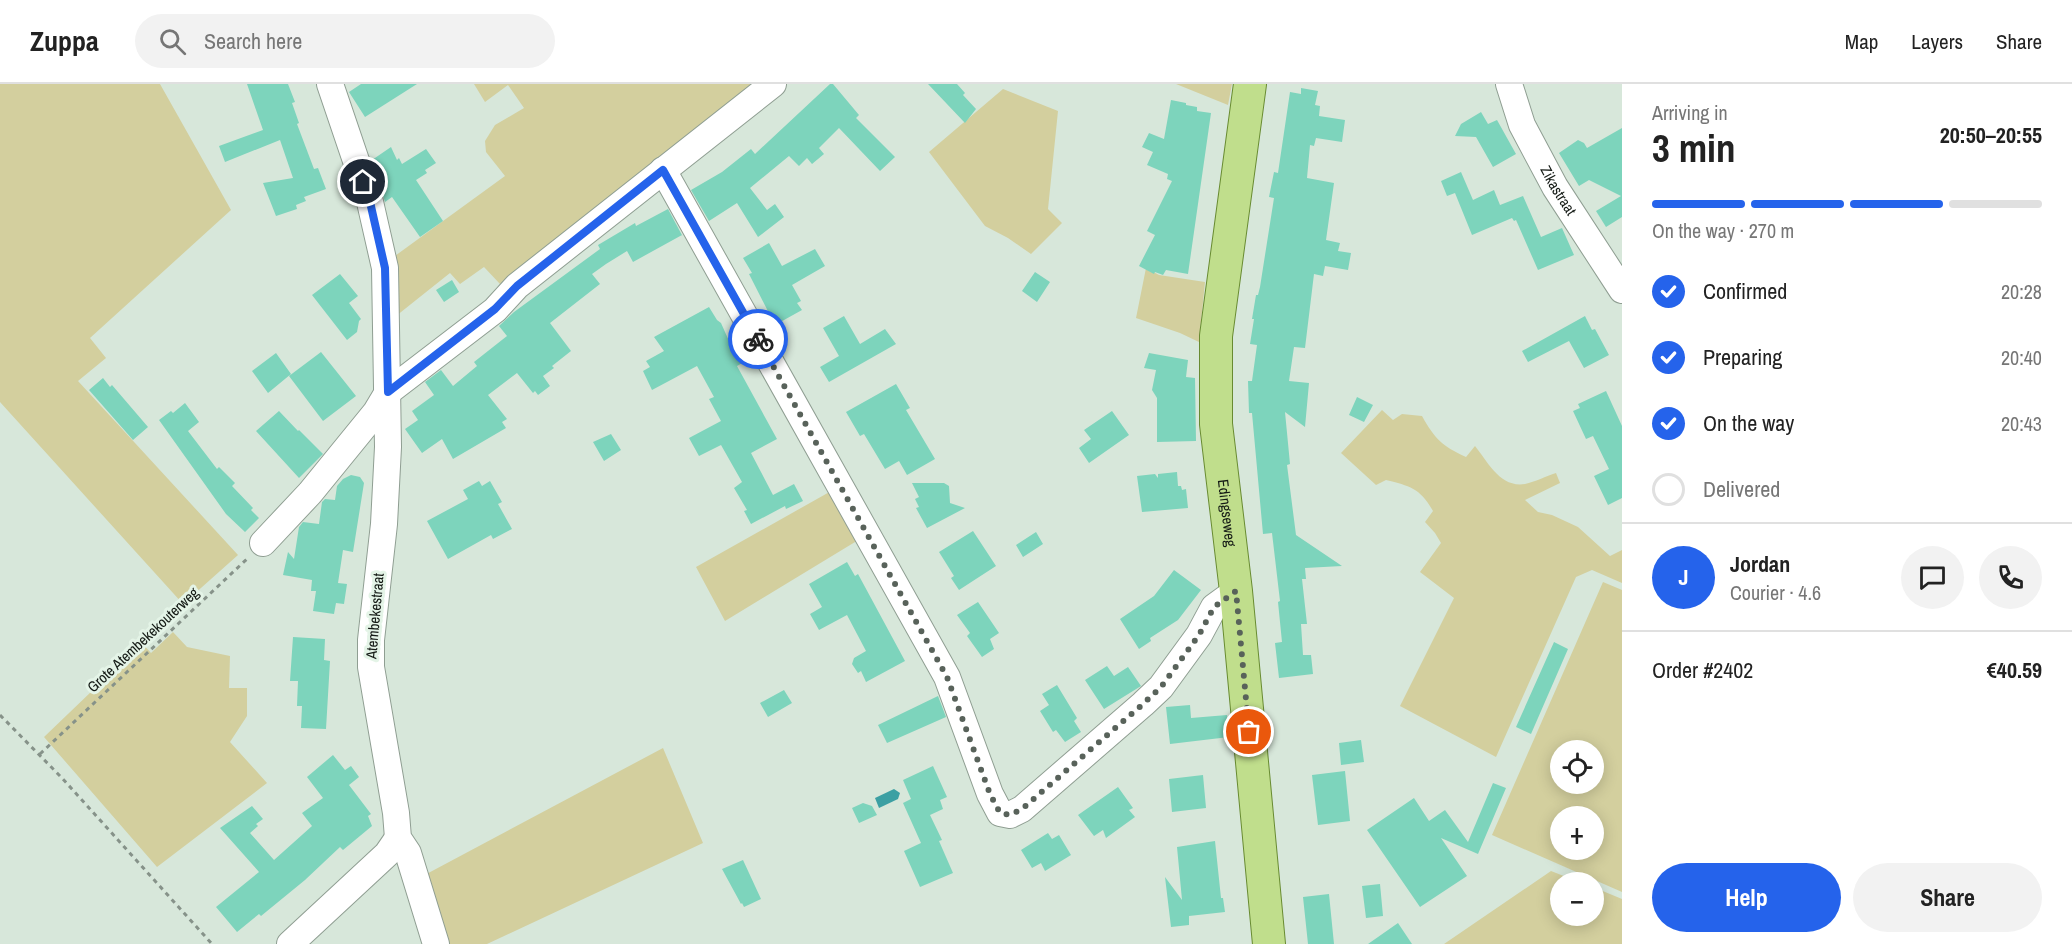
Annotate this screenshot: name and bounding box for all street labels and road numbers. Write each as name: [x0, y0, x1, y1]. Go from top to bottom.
street label: Zikastraat: [1536, 162, 1582, 220]
street label: Edingseweg: [1213, 478, 1242, 548]
street label: Atembekestraat: [360, 572, 389, 661]
street label: Grote Atembekekouterweg: [82, 582, 203, 697]

